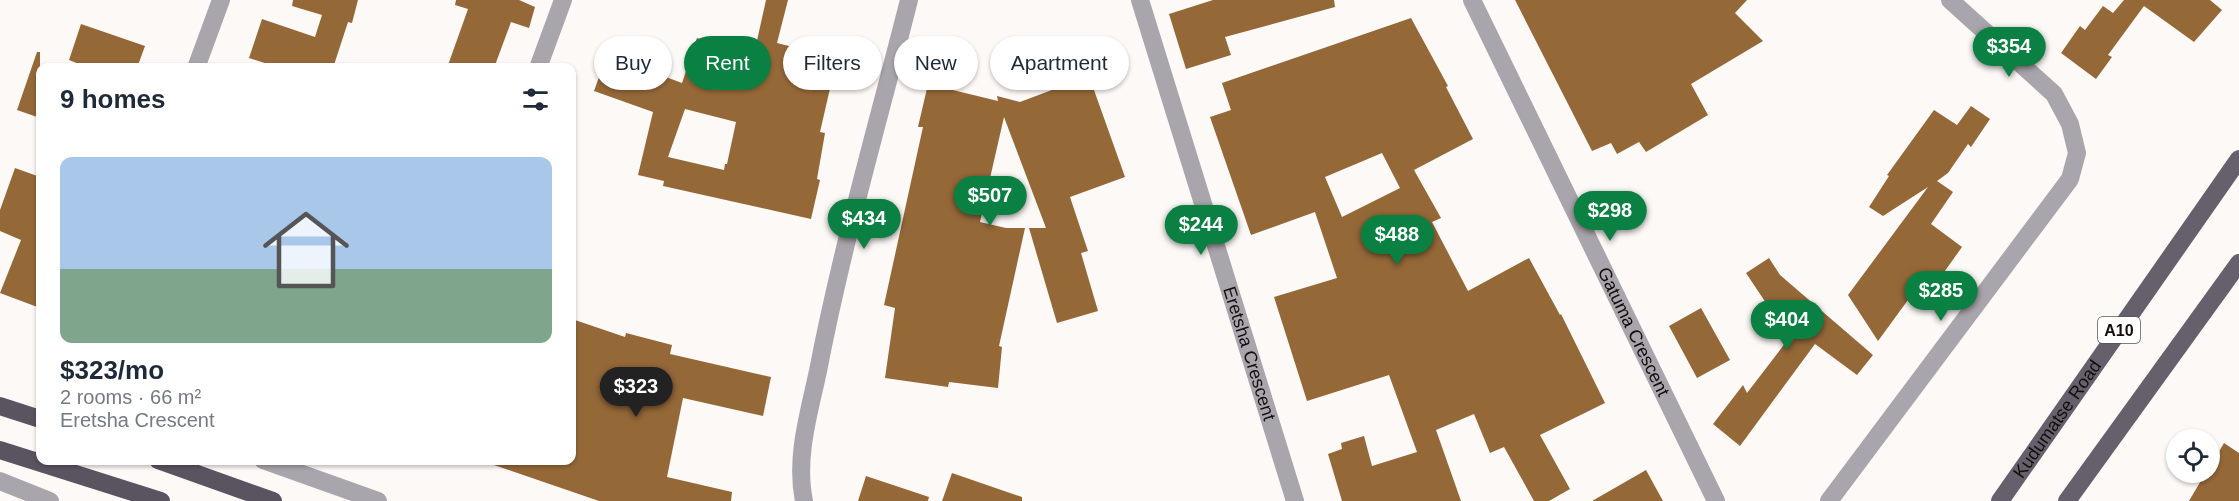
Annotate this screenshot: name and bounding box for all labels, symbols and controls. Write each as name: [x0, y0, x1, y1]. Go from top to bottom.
pin: $354: [1973, 27, 2045, 78]
text: $354: [1987, 35, 2031, 57]
chip: Buy: [594, 36, 672, 90]
chip: Rent: [684, 36, 771, 90]
chip: Filters: [783, 36, 882, 90]
chip: New: [894, 36, 978, 90]
chip: Apartment: [990, 36, 1129, 90]
icon: filters: [519, 83, 552, 116]
text: 9 homes: [60, 84, 166, 114]
pin: $507: [954, 176, 1026, 227]
text: $507: [968, 184, 1012, 206]
pin: $298: [1574, 191, 1646, 242]
icon: home: [252, 196, 360, 304]
pin: $434: [828, 199, 900, 250]
text: $298: [1588, 199, 1632, 221]
pin: $244: [1165, 205, 1237, 256]
text: $434: [842, 207, 886, 229]
text: $244: [1179, 213, 1223, 235]
pin: $488: [1361, 215, 1433, 266]
text: $488: [1375, 223, 1419, 245]
street label: Gatuma Crescent: [1594, 264, 1673, 400]
pin: $285: [1905, 271, 1977, 322]
text: $285: [1919, 279, 1963, 301]
street label: Eretsha Crescent: [1219, 284, 1279, 423]
pin: $404: [1751, 300, 1823, 351]
text: $404: [1765, 308, 1809, 330]
road number: A10: [2098, 317, 2140, 343]
text: $323/mo: [60, 355, 164, 385]
street label: Kudumatse Road: [2009, 356, 2105, 482]
pin: $323: [600, 367, 672, 418]
text: $323: [614, 375, 658, 397]
text: 2 rooms · 66 m²: [60, 386, 201, 408]
text: Eretsha Crescent: [60, 409, 215, 431]
map controls: [2166, 429, 2220, 483]
button: locate: [2166, 429, 2220, 483]

